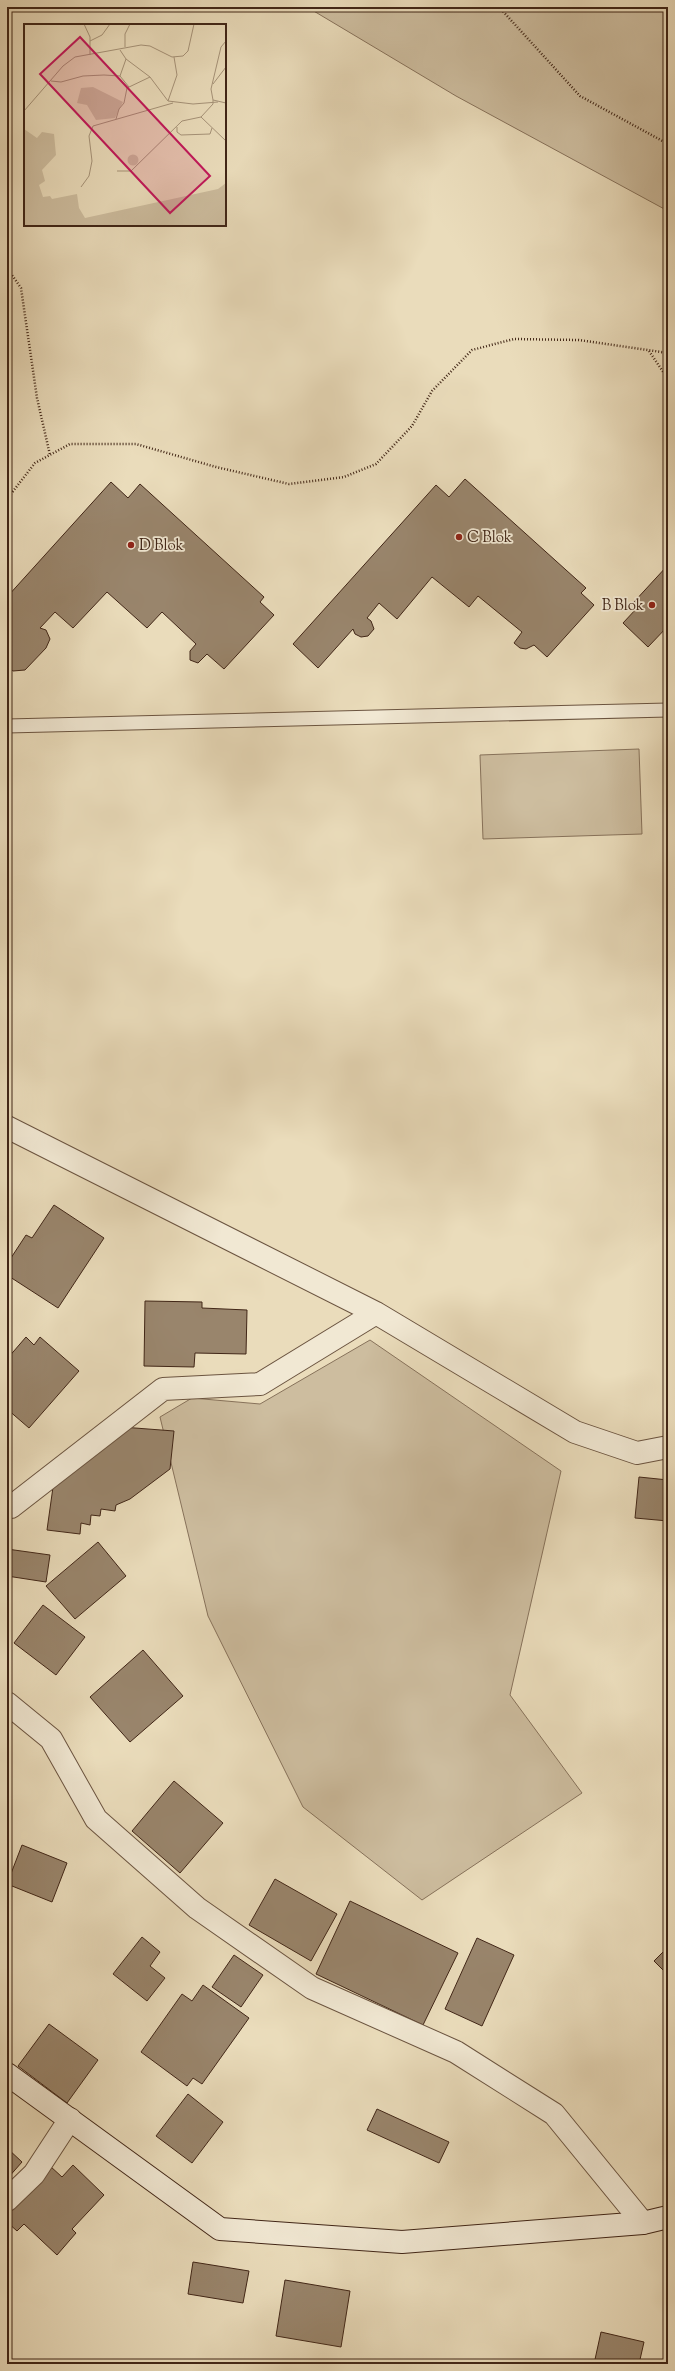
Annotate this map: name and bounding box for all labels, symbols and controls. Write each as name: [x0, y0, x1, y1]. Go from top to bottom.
inset map: [24, 24, 226, 226]
place label: C Blok: [467, 528, 512, 549]
marker: C Blok: [454, 532, 464, 542]
place label: D Blok: [139, 536, 184, 557]
marker: D Blok: [126, 540, 136, 550]
place label: B Blok: [602, 596, 644, 617]
marker: B Blok: [647, 600, 657, 610]

